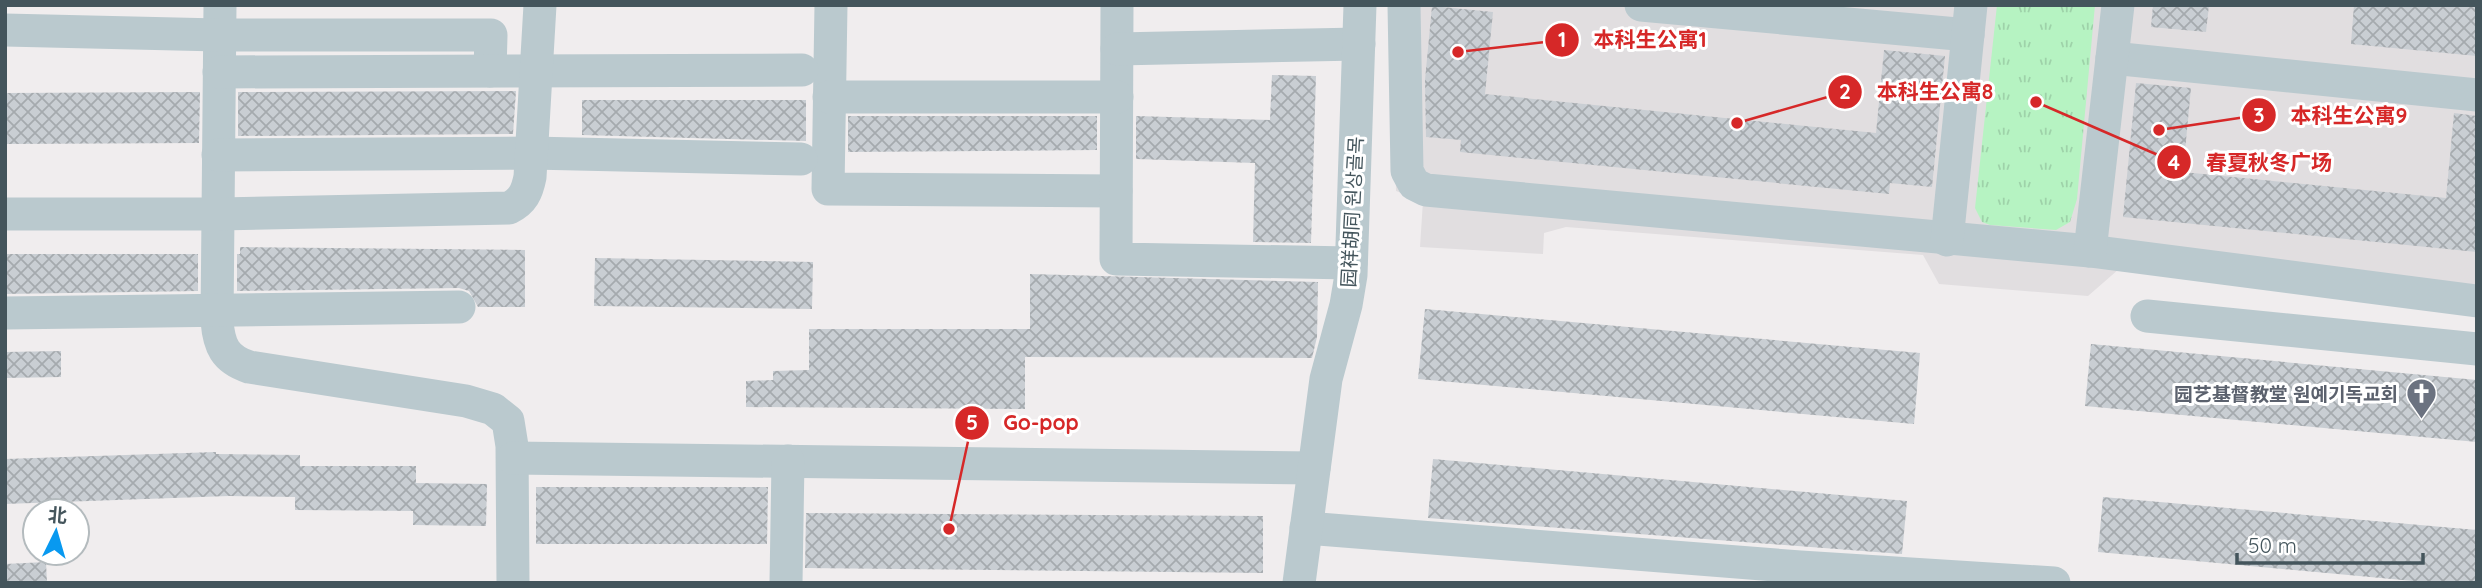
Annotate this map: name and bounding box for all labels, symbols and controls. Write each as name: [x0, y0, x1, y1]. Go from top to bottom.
callout: 本科生公寓1: [1545, 19, 1721, 61]
text: 1: [1558, 26, 1566, 52]
text: 本科生公寓1: [1593, 26, 1707, 52]
callout: 本科生公寓8: [1828, 71, 2007, 113]
text: 2: [1839, 78, 1851, 104]
text: 本科生公寓8: [1877, 78, 1993, 104]
callout: 本科生公寓9: [2241, 94, 2421, 136]
text: 3: [2253, 102, 2265, 128]
text: 本科生公寓9: [2291, 102, 2407, 128]
street label: 园祥胡同 원상골목: [1336, 136, 1368, 288]
callout: 春夏秋冬广场: [2157, 141, 2346, 183]
text: 4: [2168, 149, 2180, 175]
text: 春夏秋冬广场: [2206, 149, 2332, 175]
church icon: 园艺基督教堂 원예기독교회: [2404, 377, 2438, 421]
place label: 园艺基督教堂 원예기독교회: [2174, 382, 2398, 406]
callout: Go-pop: [955, 402, 1093, 444]
text: 5: [966, 409, 978, 435]
text: Go-pop: [1003, 409, 1079, 435]
north arrow: [21, 497, 91, 567]
text: 北: [47, 502, 68, 528]
scale bar: [2237, 522, 2422, 566]
text: 50 m: [2248, 532, 2297, 558]

